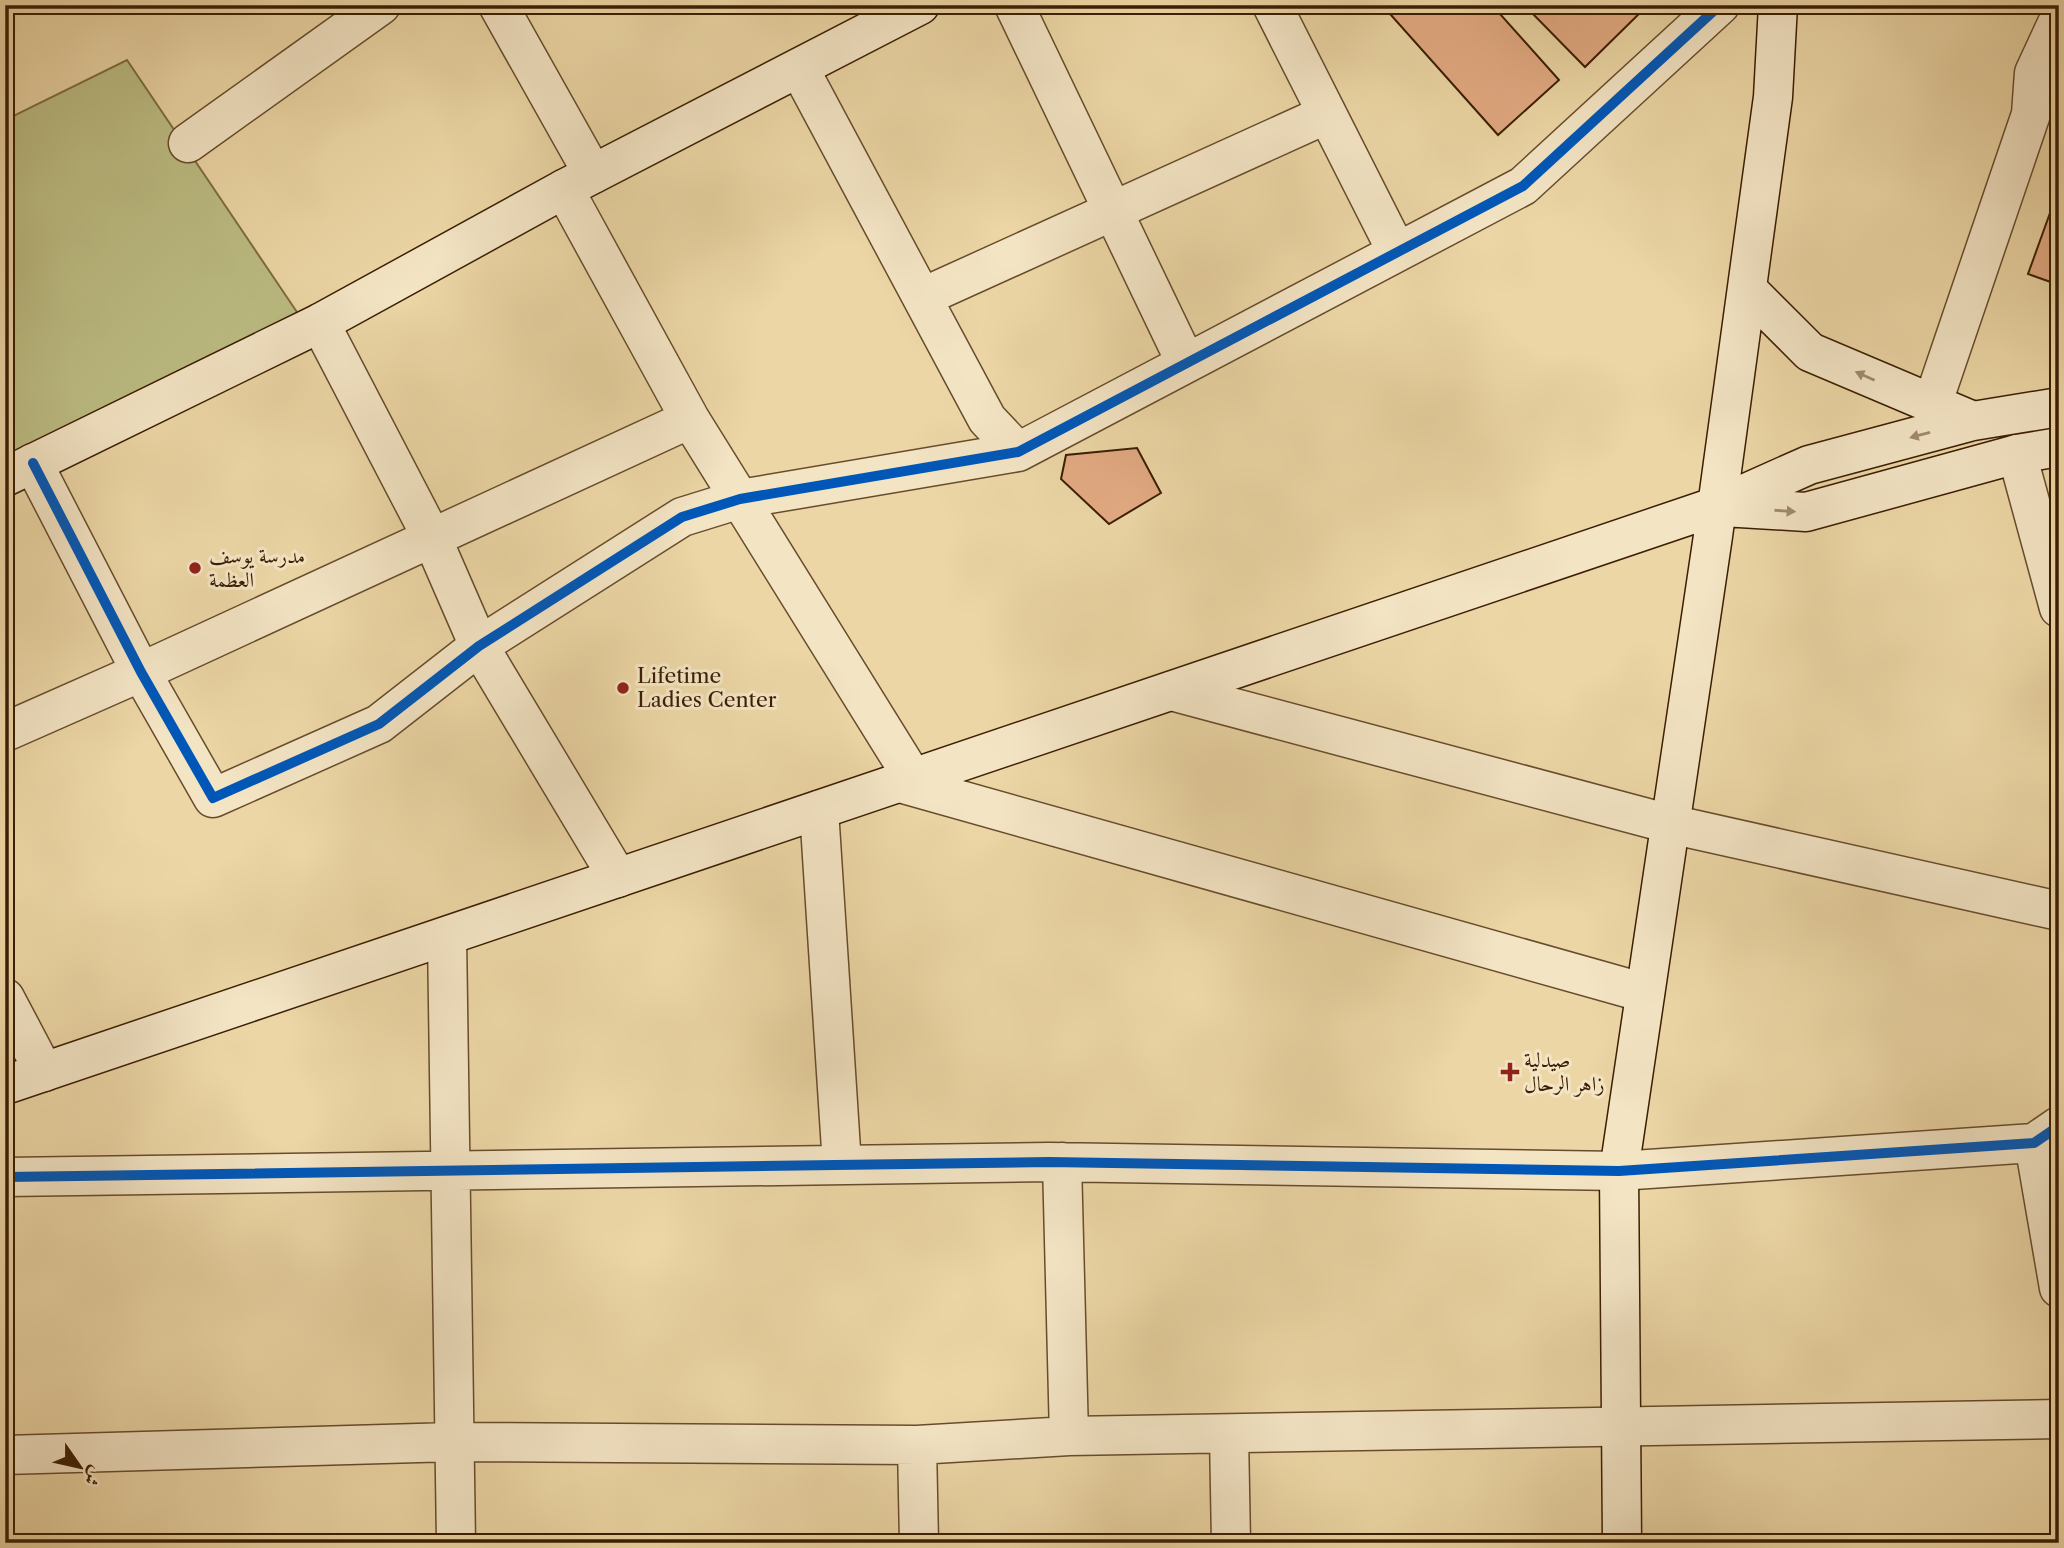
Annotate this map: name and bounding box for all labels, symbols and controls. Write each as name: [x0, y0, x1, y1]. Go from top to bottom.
one-way arrow: [1855, 370, 1875, 382]
one-way arrow: [1909, 431, 1930, 441]
one-way arrow: [1774, 506, 1796, 517]
place label: مدرسة يوسف العظمة: [209, 543, 305, 592]
marker: مدرسة يوسف العظمة: [187, 560, 203, 576]
place label: Lifetime Ladies Center: [637, 663, 777, 712]
marker: Lifetime Ladies Center: [615, 680, 631, 696]
place label: صيدلية زاهر الرحال: [1524, 1047, 1605, 1097]
marker: صيدلية زاهر الرحال: [1502, 1064, 1518, 1080]
north arrow: [46, 1432, 116, 1502]
text: ش: [79, 1462, 108, 1490]

